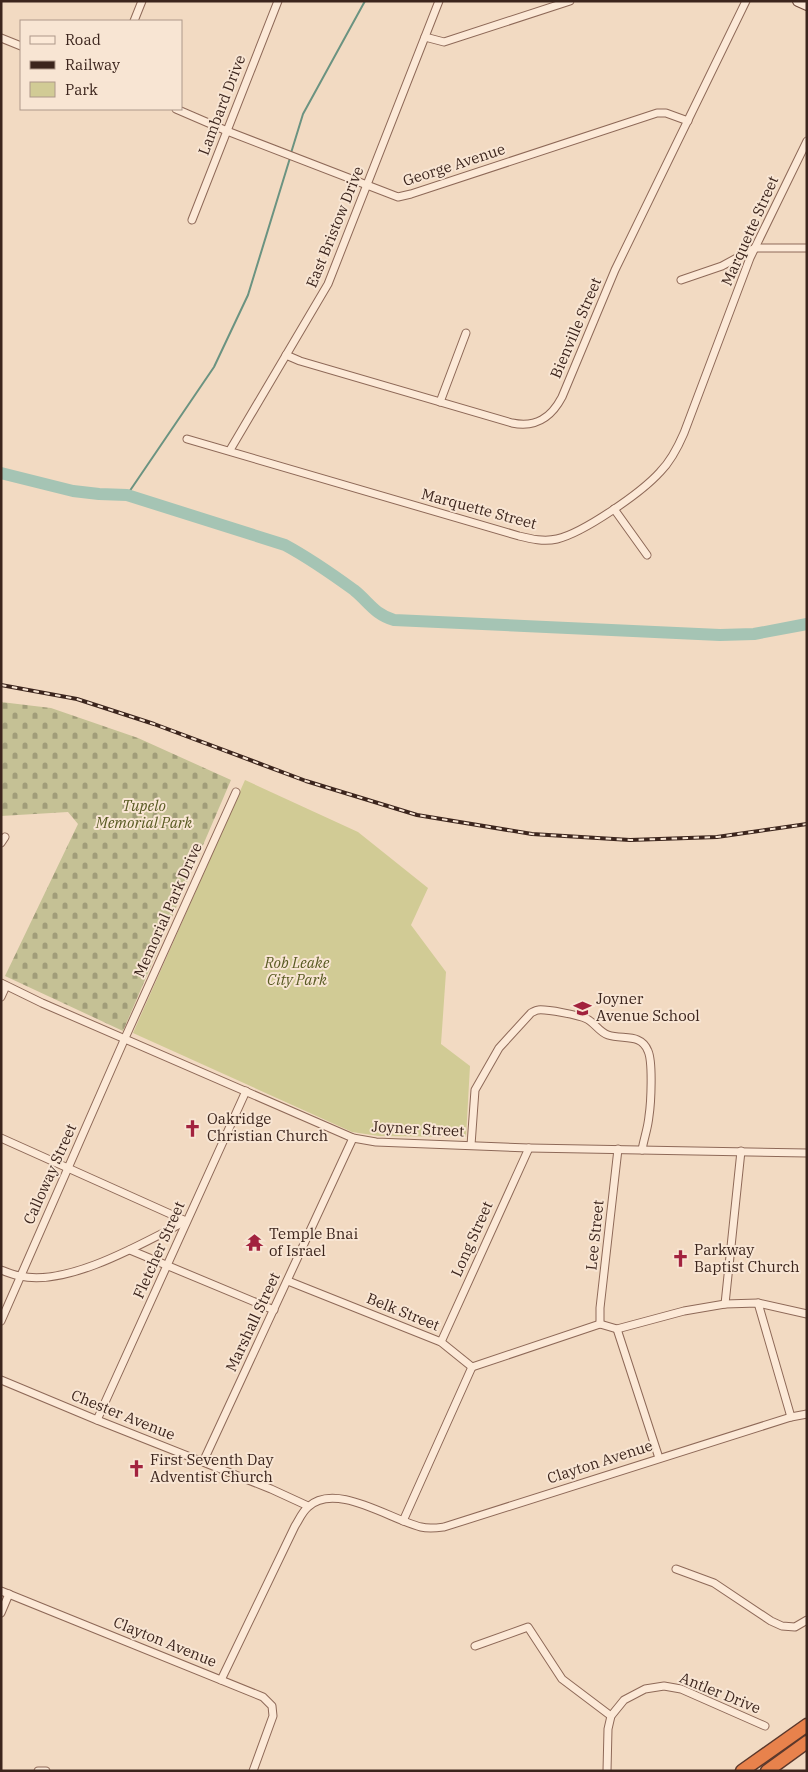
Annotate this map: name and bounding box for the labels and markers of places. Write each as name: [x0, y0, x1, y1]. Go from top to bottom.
place label: Joyner Avenue School: [596, 989, 700, 1025]
school or university icon: Joyner Avenue School: [572, 998, 592, 1018]
place label: Oakridge Christian Church: [207, 1109, 328, 1145]
church icon: Oakridge Christian Church: [183, 1118, 203, 1138]
place label: Temple Bnai of Israel: [269, 1224, 358, 1260]
temple icon: Temple Bnai of Israel: [245, 1233, 265, 1253]
place label: Parkway Baptist Church: [694, 1240, 800, 1276]
church icon: Parkway Baptist Church: [670, 1249, 690, 1269]
place label: First Seventh Day Adventist Church: [150, 1450, 274, 1486]
church icon: First Seventh Day Adventist Church: [126, 1459, 146, 1479]

